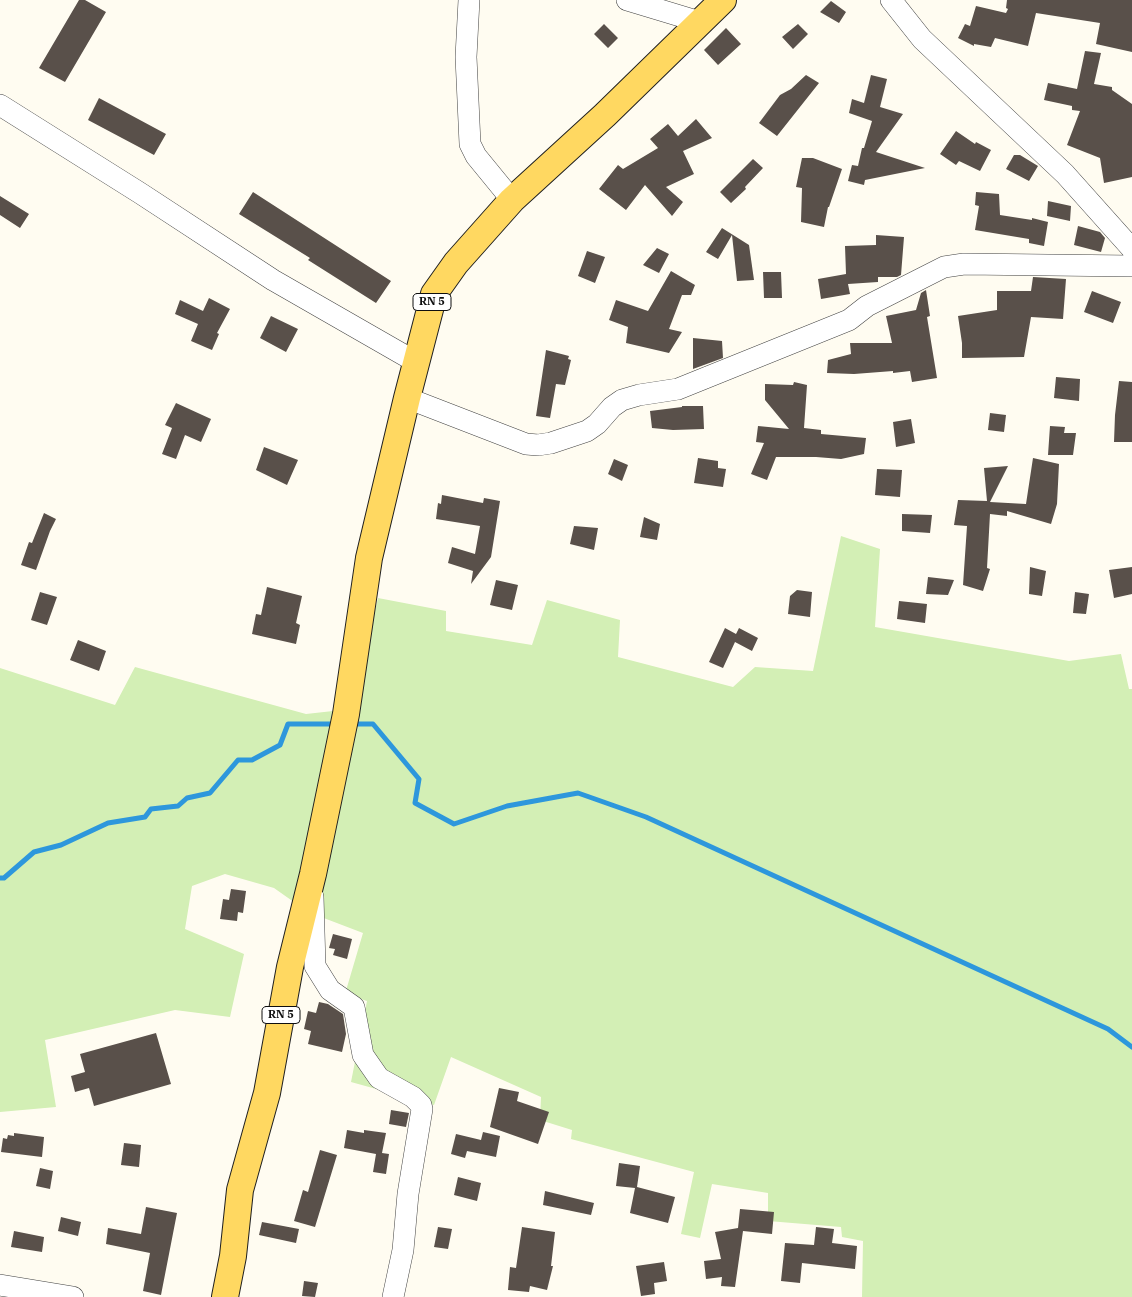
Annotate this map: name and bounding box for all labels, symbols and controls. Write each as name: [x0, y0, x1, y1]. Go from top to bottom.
road number: RN 5: [413, 294, 451, 310]
road number: RN 5: [262, 1006, 300, 1024]

